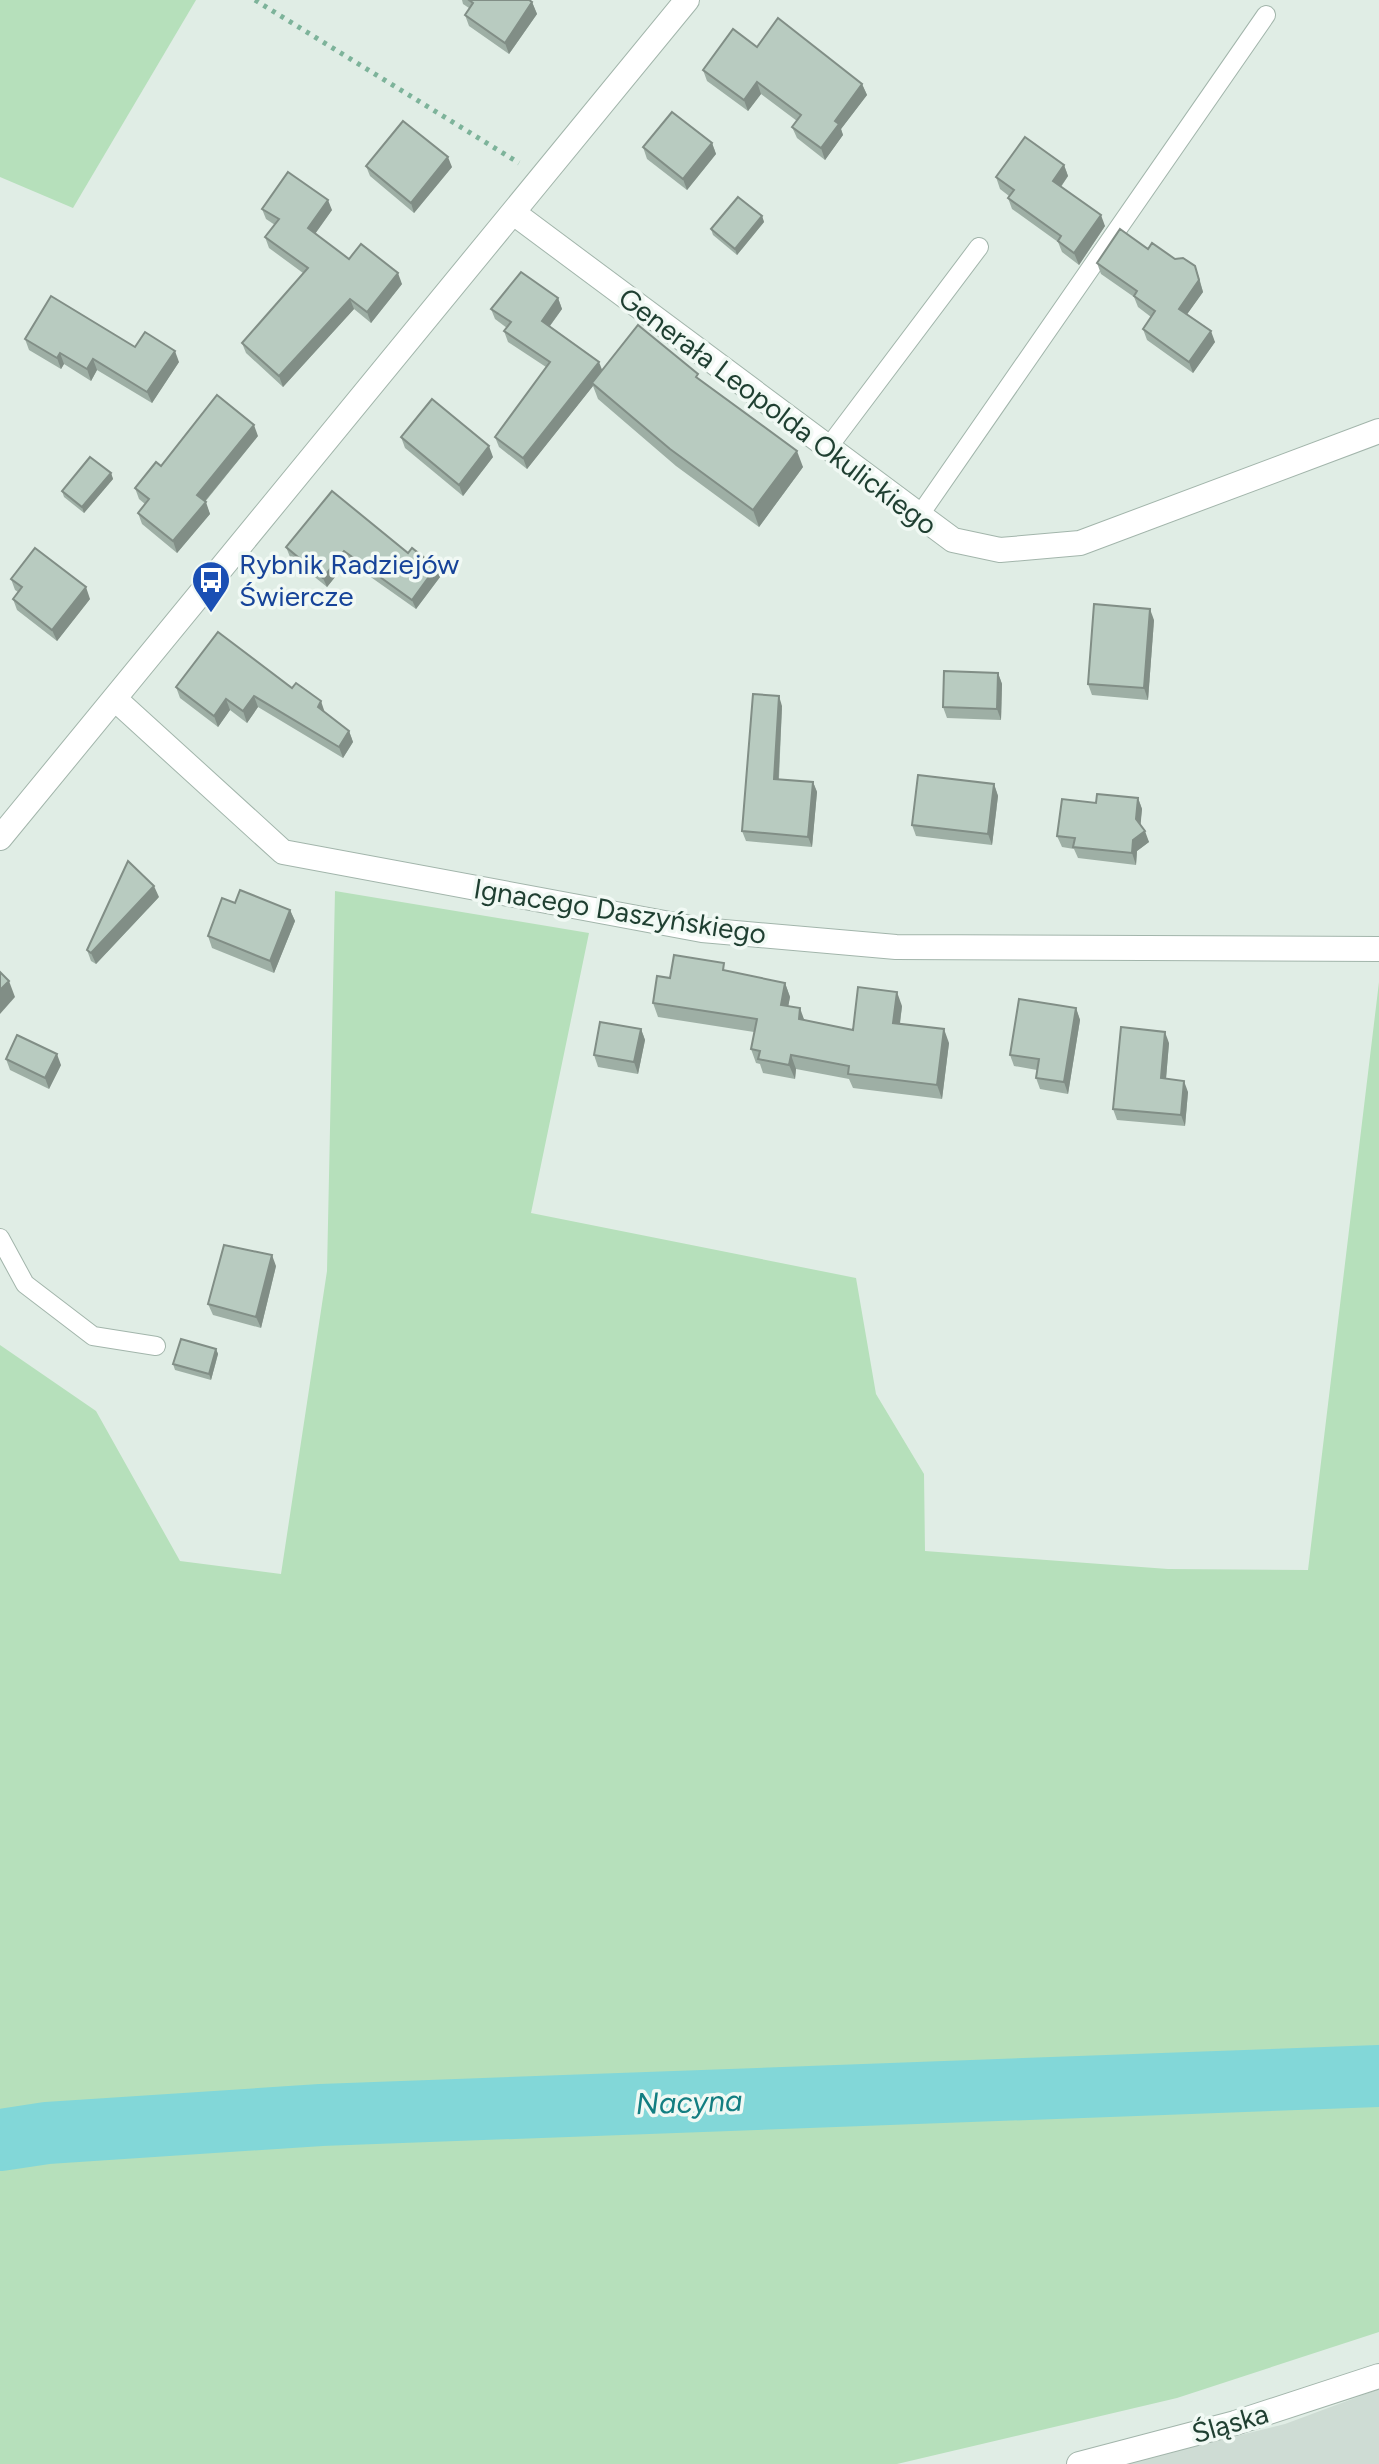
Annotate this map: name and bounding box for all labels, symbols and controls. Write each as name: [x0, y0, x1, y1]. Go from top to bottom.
street label: Generała Leopolda Okulickiego: [612, 280, 944, 542]
place label: Rybnik Radziejów Świercze: [239, 547, 459, 613]
bus stop icon: Rybnik Radziejów Świercze: [190, 559, 232, 614]
street label: Ignacego Daszyńskiego: [471, 871, 769, 951]
water label: Nacyna: [635, 2082, 743, 2122]
street label: Śląska: [1188, 2396, 1272, 2450]

